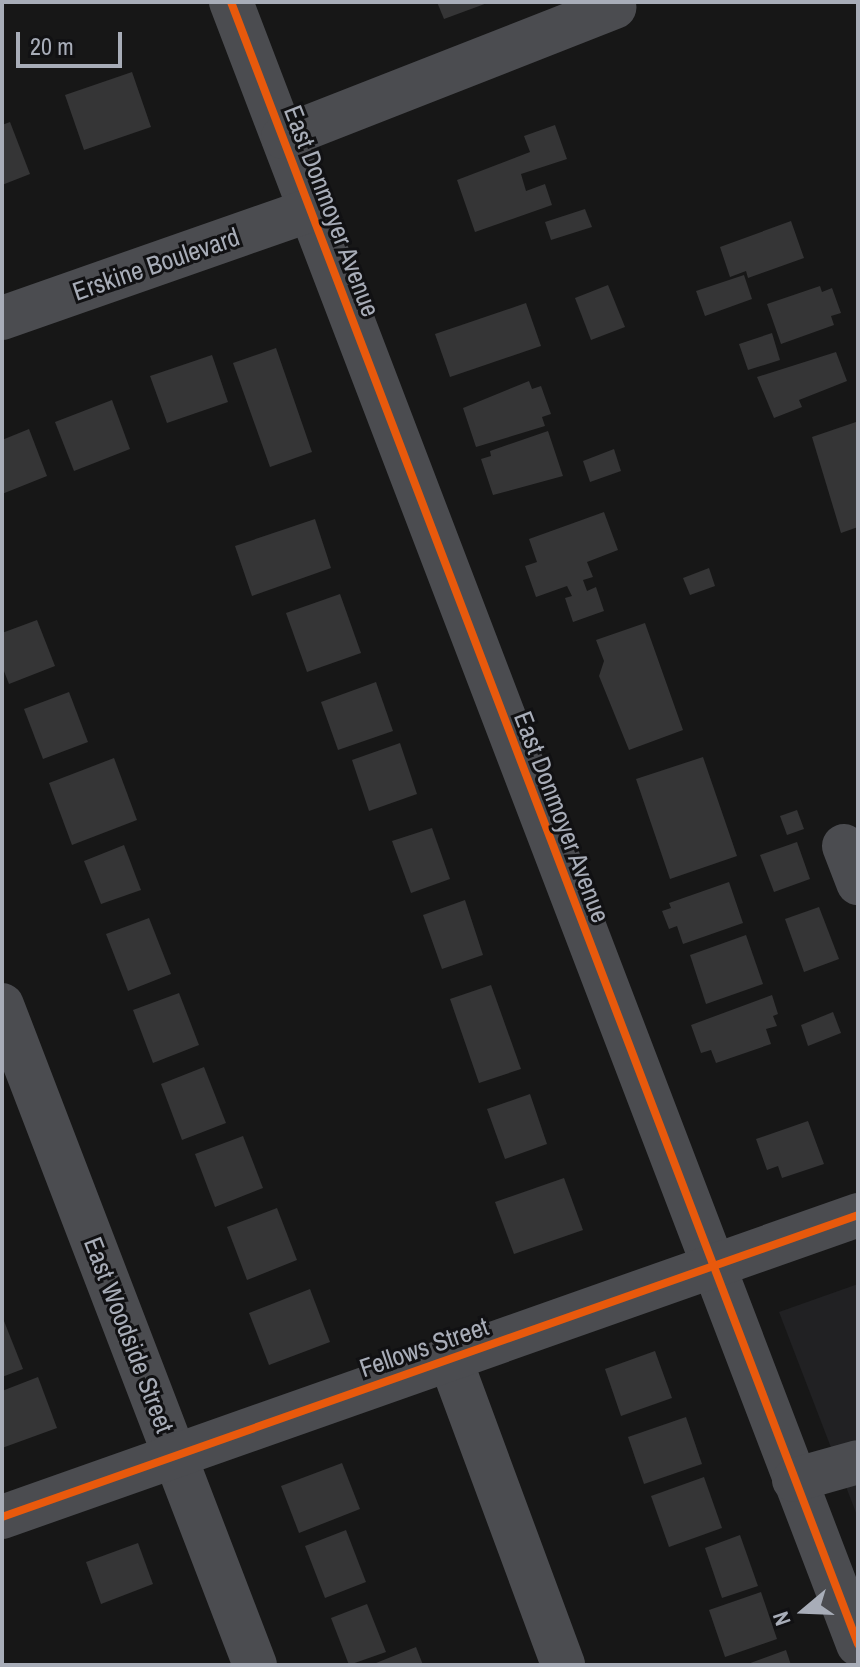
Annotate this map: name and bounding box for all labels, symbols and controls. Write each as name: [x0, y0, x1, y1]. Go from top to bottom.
scale bar: [20, 16, 126, 66]
text: 20 m: [30, 30, 74, 62]
street label: East Donmoyer Avenue: [277, 100, 387, 322]
street label: Erskine Boulevard: [69, 221, 243, 307]
street label: East Donmoyer Avenue: [507, 706, 617, 928]
street label: East Woodside Street: [77, 1233, 181, 1437]
street label: Fellows Street: [356, 1310, 492, 1384]
north arrow: [764, 1571, 844, 1651]
text: N: [765, 1608, 798, 1630]

